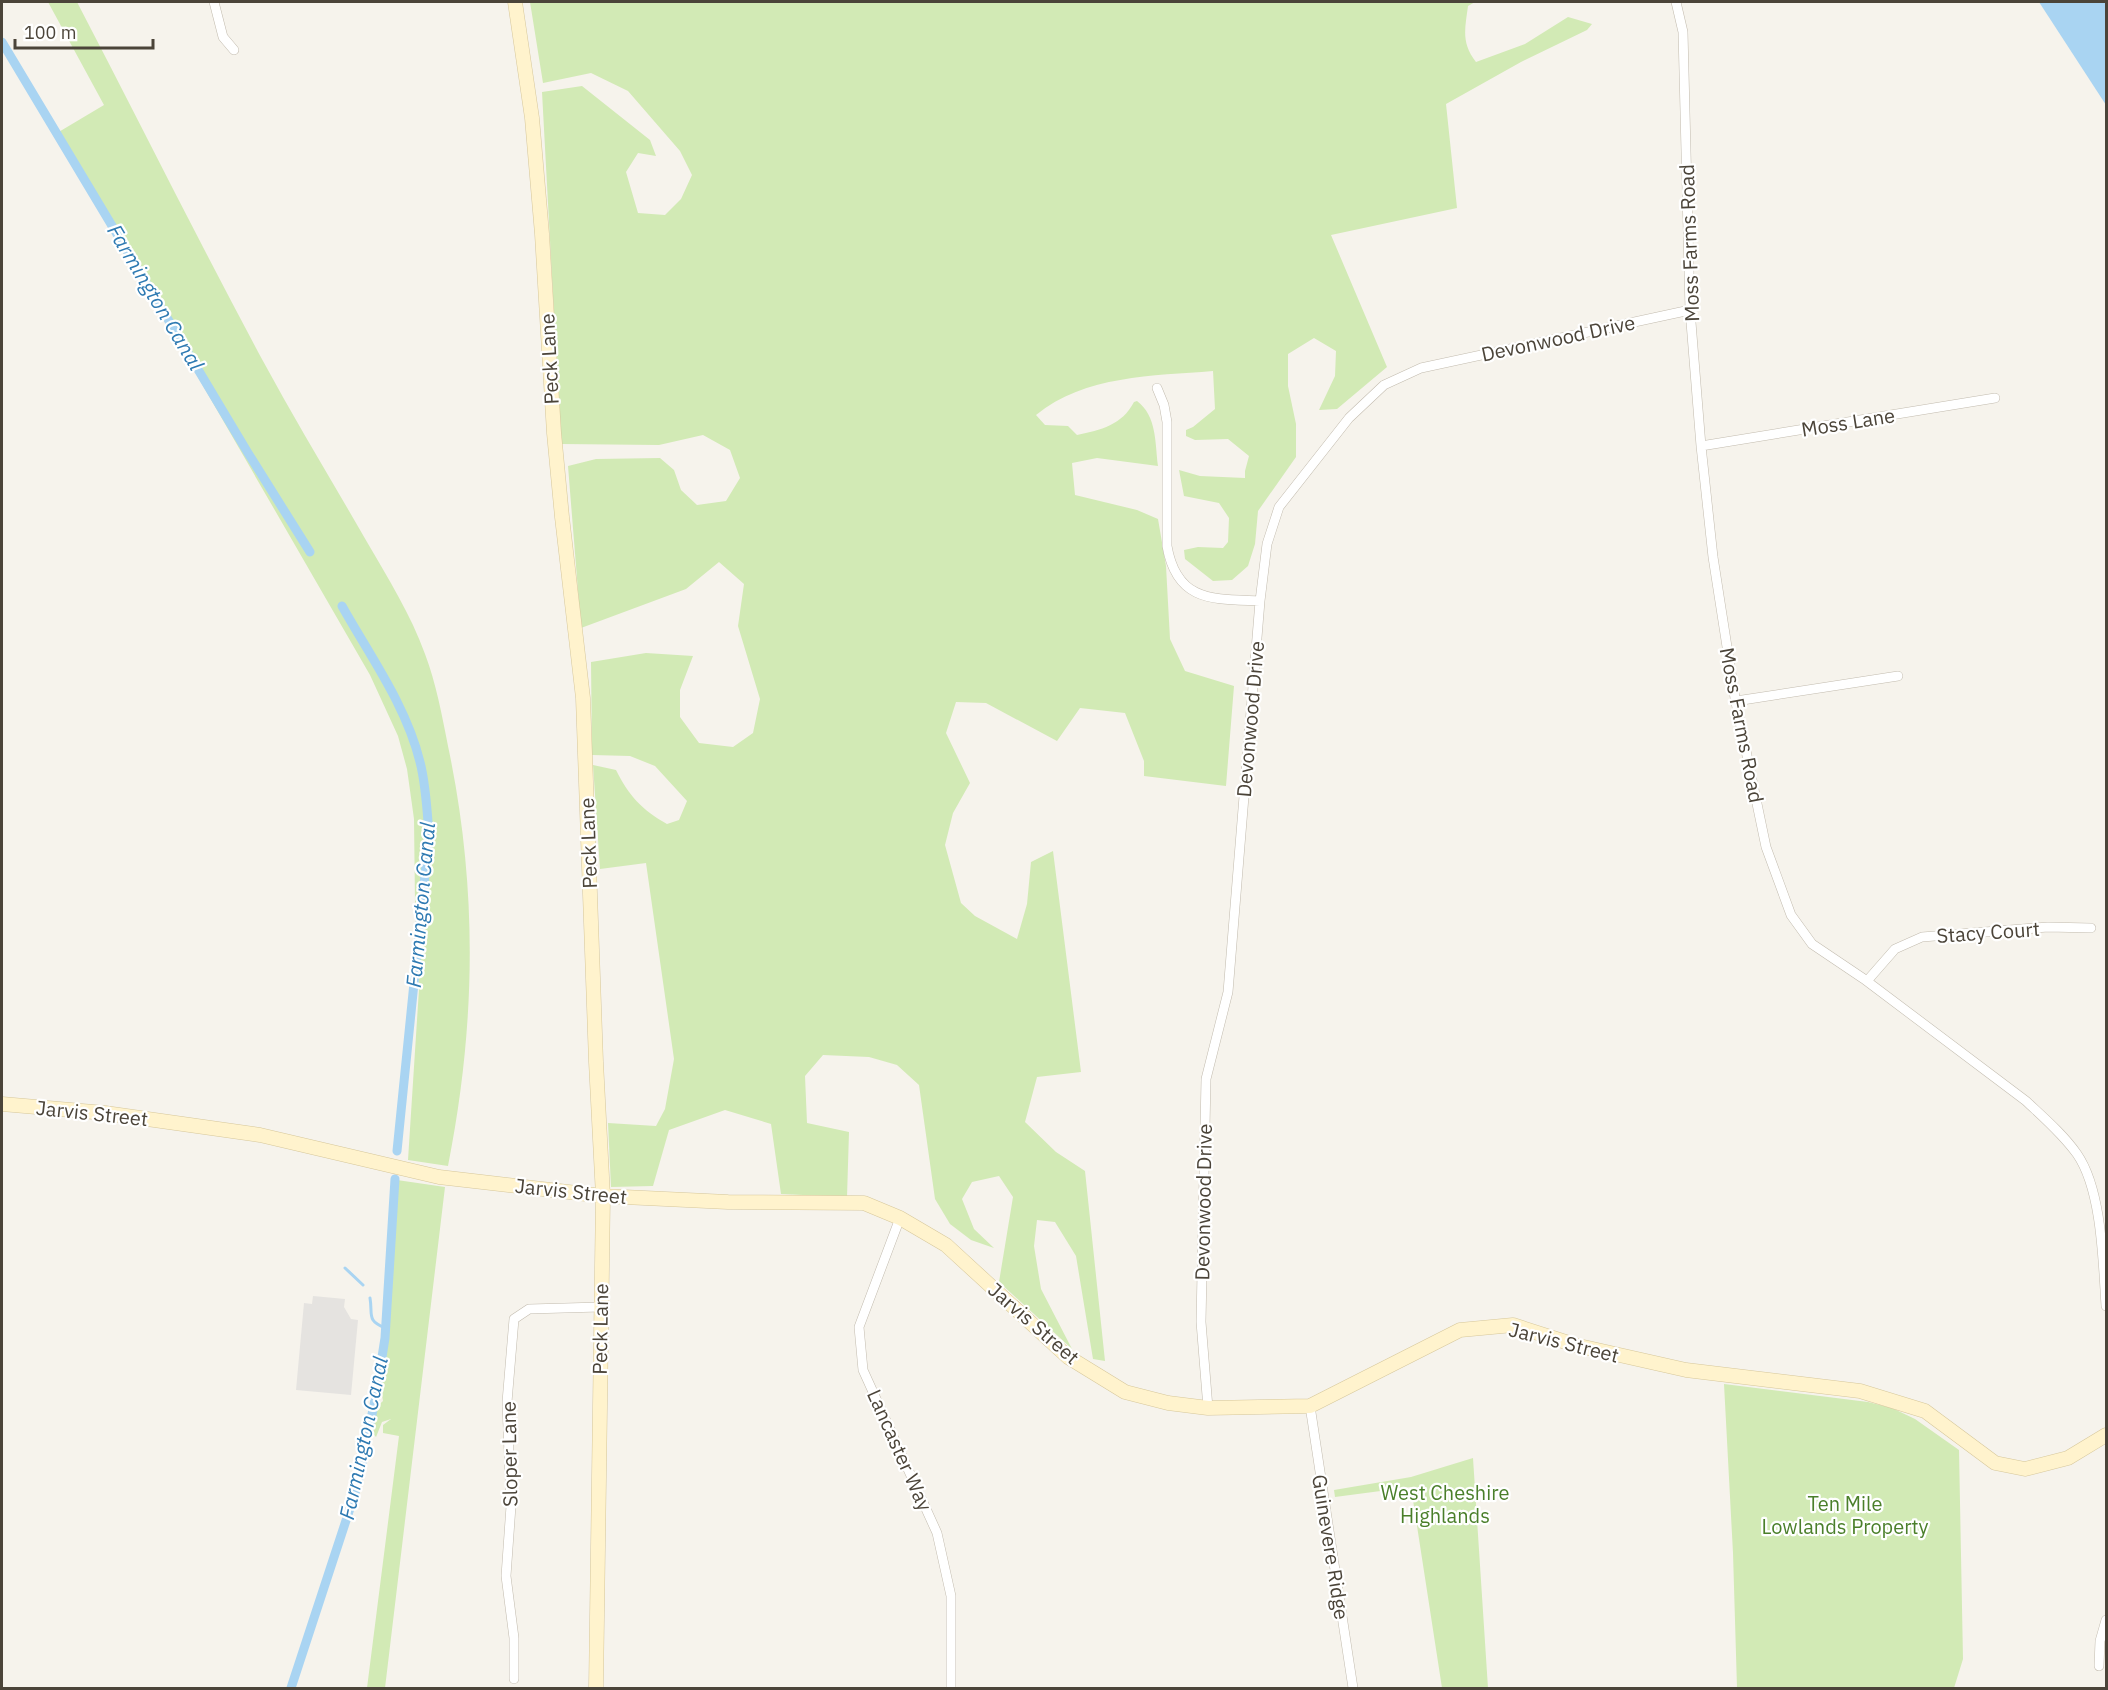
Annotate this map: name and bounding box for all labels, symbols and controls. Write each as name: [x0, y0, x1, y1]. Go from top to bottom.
scale bar: [15, 12, 153, 50]
text: 100 m: [24, 21, 76, 44]
street label: Moss Farms Road: [1673, 164, 1705, 322]
water label: Farmington Canal: [101, 219, 211, 376]
street label: Devonwood Drive: [1479, 308, 1638, 368]
street label: Peck Lane: [533, 313, 565, 405]
street label: Moss Lane: [1799, 401, 1897, 443]
street label: Devonwood Drive: [1230, 640, 1270, 798]
street label: Moss Farms Road: [1714, 645, 1770, 805]
street label: Peck Lane: [573, 797, 603, 889]
water label: Farmington Canal: [399, 821, 441, 989]
street label: Stacy Court: [1935, 915, 2041, 949]
street label: Jarvis Street: [35, 1094, 149, 1132]
street label: Devonwood Drive: [1188, 1123, 1218, 1281]
street label: Jarvis Street: [514, 1172, 628, 1210]
street label: Jarvis Street: [983, 1276, 1085, 1370]
street label: Peck Lane: [586, 1283, 614, 1375]
street label: Jarvis Street: [1506, 1315, 1622, 1369]
water label: Farmington Canal: [332, 1354, 394, 1522]
street label: Lancaster Way: [861, 1385, 939, 1515]
street label: Sloper Lane: [495, 1401, 523, 1507]
street label: Guinevere Ridge: [1306, 1472, 1356, 1622]
park label: West Cheshire Highlands: [1381, 1479, 1509, 1529]
park label: Ten Mile Lowlands Property: [1761, 1490, 1929, 1540]

